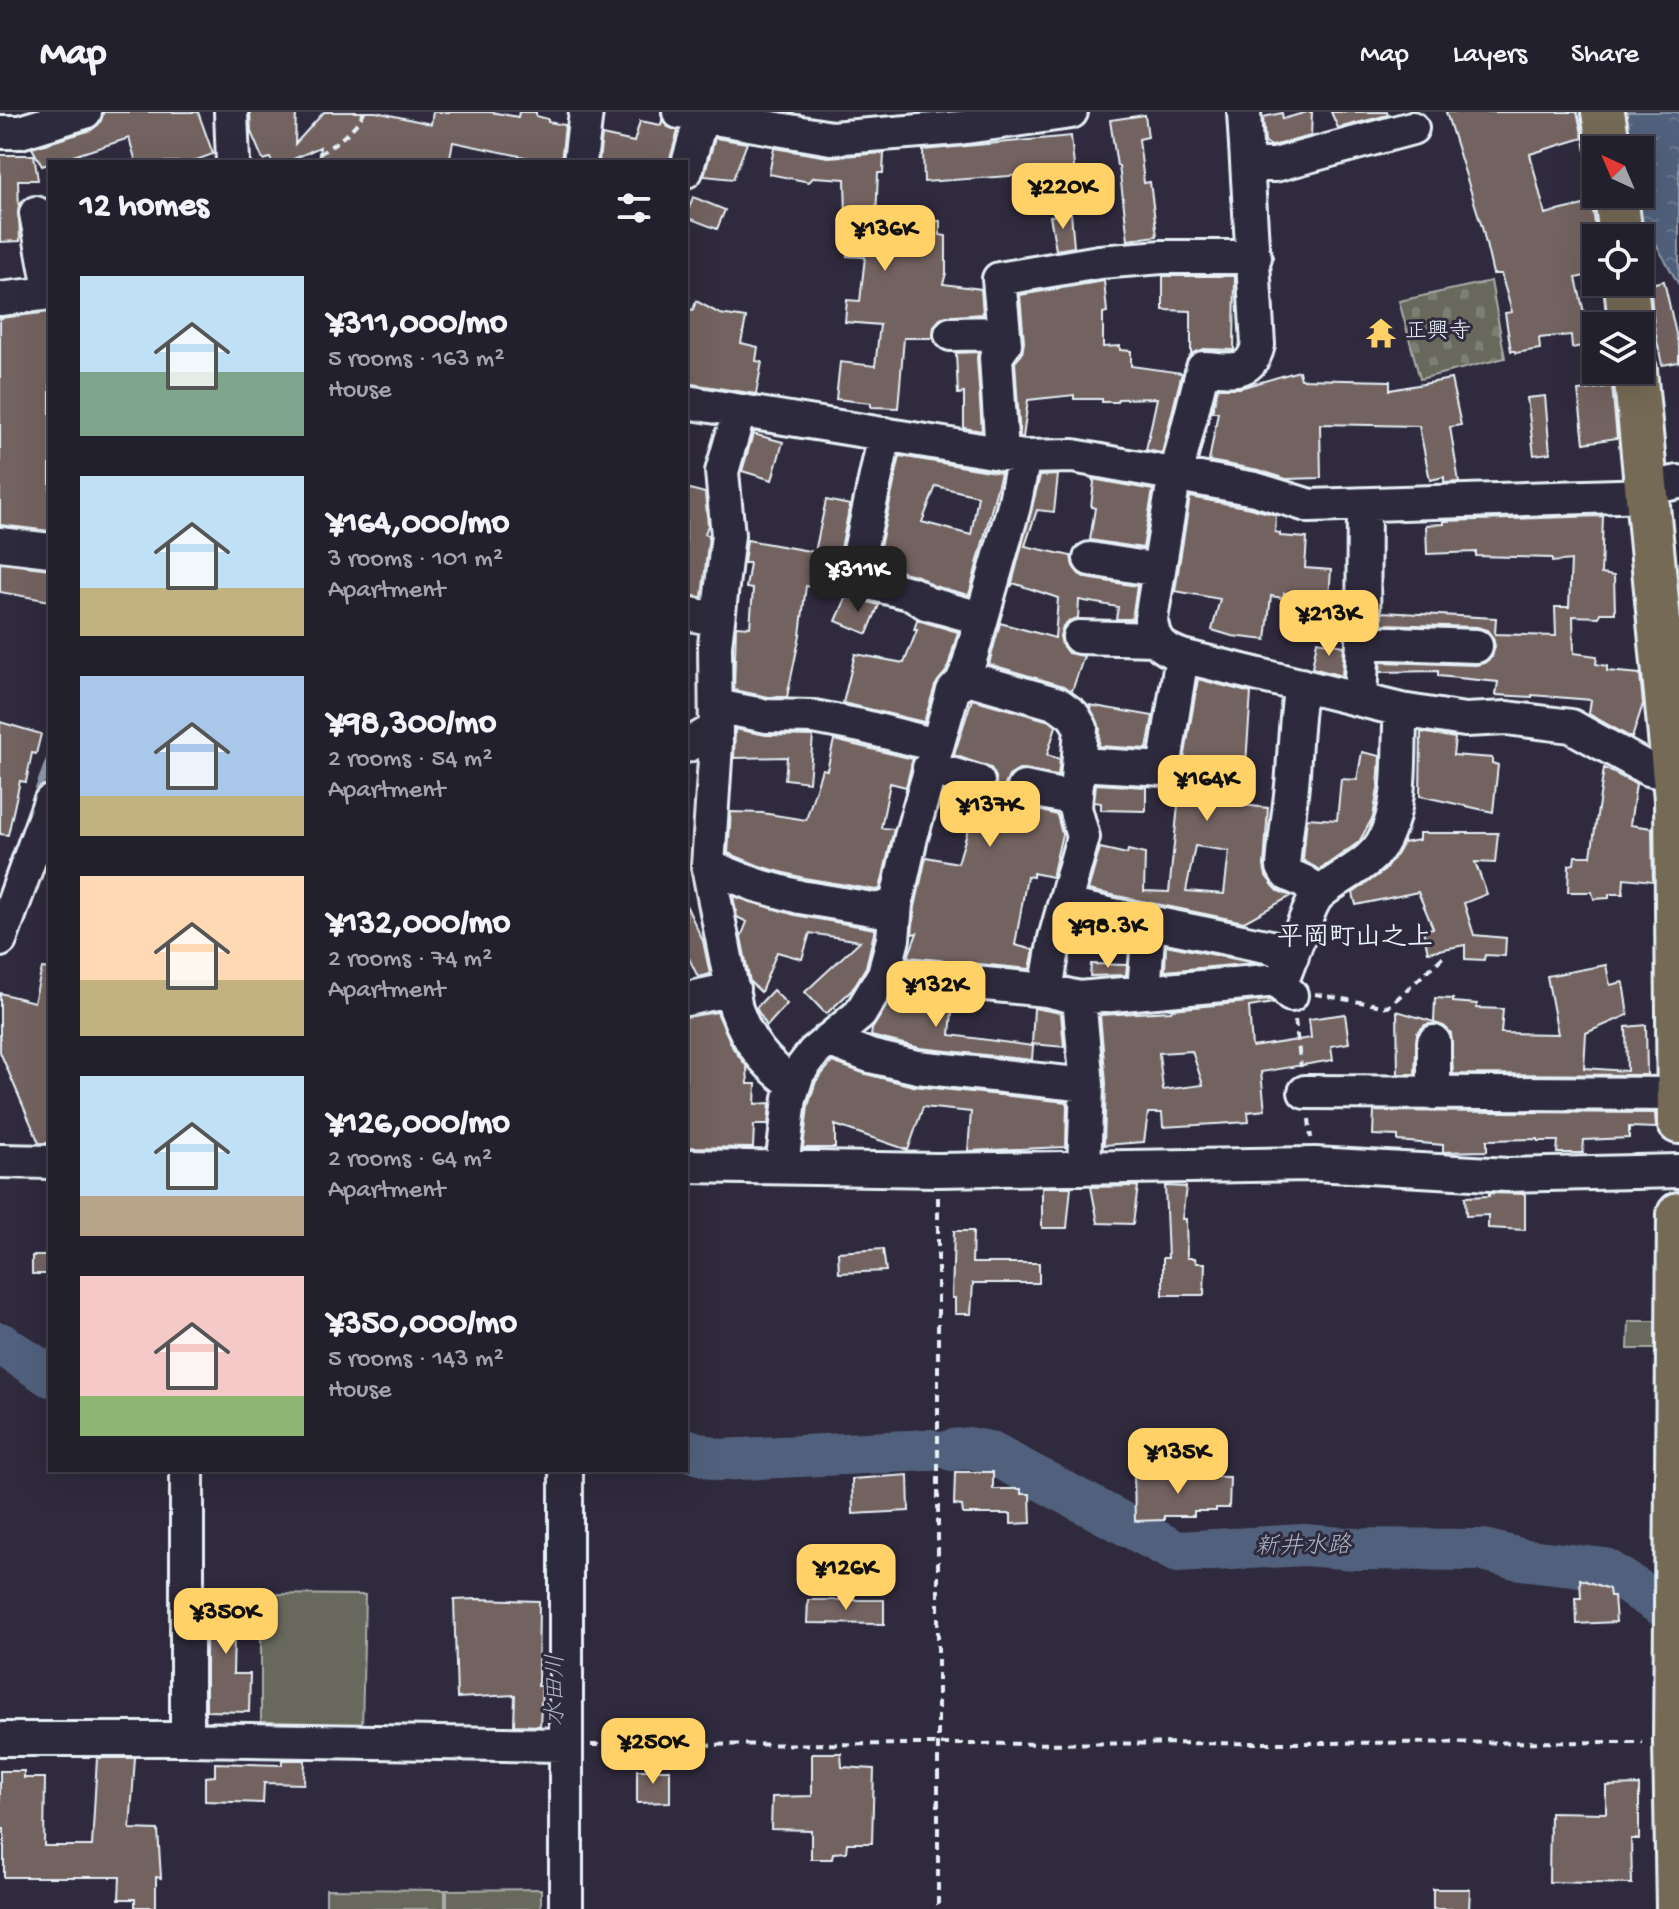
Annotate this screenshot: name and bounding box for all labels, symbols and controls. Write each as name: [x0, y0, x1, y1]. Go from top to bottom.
text: Map: [40, 33, 106, 77]
text: Map: [1360, 39, 1409, 72]
text: Layers: [1453, 39, 1527, 72]
text: Share: [1571, 39, 1639, 72]
north arrow: [1582, 136, 1654, 208]
map controls: [1582, 136, 1654, 384]
pin: ¥220K: [1007, 163, 1119, 231]
text: ¥220K: [1030, 173, 1096, 204]
icon: filters: [612, 186, 656, 230]
text: 12 homes: [80, 188, 209, 228]
pin: ¥136K: [829, 205, 941, 273]
text: ¥136K: [853, 215, 917, 246]
button: locate: [1582, 224, 1654, 296]
text: ¥311,000/mo: [328, 305, 507, 345]
icon: home: [144, 308, 240, 404]
button: layers: [1582, 312, 1654, 384]
temple icon: 正興寺: [1364, 316, 1398, 350]
place label: 正興寺: [1405, 319, 1471, 346]
text: 5 rooms · 163 m²: [328, 345, 505, 376]
text: House: [328, 376, 392, 407]
text: ¥164,000/mo: [328, 505, 509, 545]
icon: home: [144, 508, 240, 604]
text: 3 rooms · 101 m²: [328, 545, 503, 576]
pin: ¥311K: [802, 546, 914, 614]
text: ¥311K: [828, 556, 888, 587]
text: Apartment: [328, 576, 445, 607]
pin: ¥213K: [1273, 590, 1385, 658]
text: ¥213K: [1297, 600, 1361, 631]
text: ¥98,300/mo: [328, 705, 496, 745]
icon: home: [144, 708, 240, 804]
text: 2 rooms · 54 m²: [328, 745, 493, 776]
pin: ¥164K: [1151, 755, 1263, 823]
text: ¥164K: [1176, 765, 1238, 796]
text: Apartment: [328, 776, 445, 807]
pin: ¥137K: [934, 781, 1046, 849]
text: ¥137K: [958, 791, 1022, 822]
pin: ¥98.3K: [1043, 902, 1173, 970]
text: ¥132,000/mo: [328, 905, 510, 945]
icon: home: [144, 908, 240, 1004]
text: ¥98.3K: [1070, 912, 1146, 943]
district label: 平岡町山之上: [1277, 923, 1433, 955]
text: 2 rooms · 74 m²: [328, 945, 492, 976]
pin: ¥132K: [880, 961, 992, 1029]
text: ¥132K: [904, 971, 968, 1002]
text: Apartment: [328, 976, 445, 1007]
text: ¥126,000/mo: [328, 1105, 510, 1145]
icon: home: [144, 1108, 240, 1204]
text: 2 rooms · 64 m²: [328, 1145, 492, 1176]
text: Apartment: [328, 1176, 445, 1207]
text: ¥350,000/mo: [328, 1305, 517, 1345]
icon: home: [144, 1308, 240, 1404]
text: 5 rooms · 143 m²: [328, 1345, 504, 1376]
text: House: [328, 1376, 392, 1407]
pin: ¥135K: [1122, 1428, 1234, 1496]
text: ¥135K: [1146, 1438, 1210, 1469]
water label: 新井水路: [1255, 1532, 1353, 1563]
pin: ¥126K: [790, 1544, 902, 1612]
text: ¥126K: [815, 1554, 877, 1585]
pin: ¥350K: [170, 1588, 282, 1656]
text: ¥350K: [192, 1598, 260, 1629]
water label: 水田川: [543, 1654, 572, 1726]
pin: ¥250K: [597, 1718, 709, 1786]
text: ¥250K: [619, 1728, 687, 1759]

